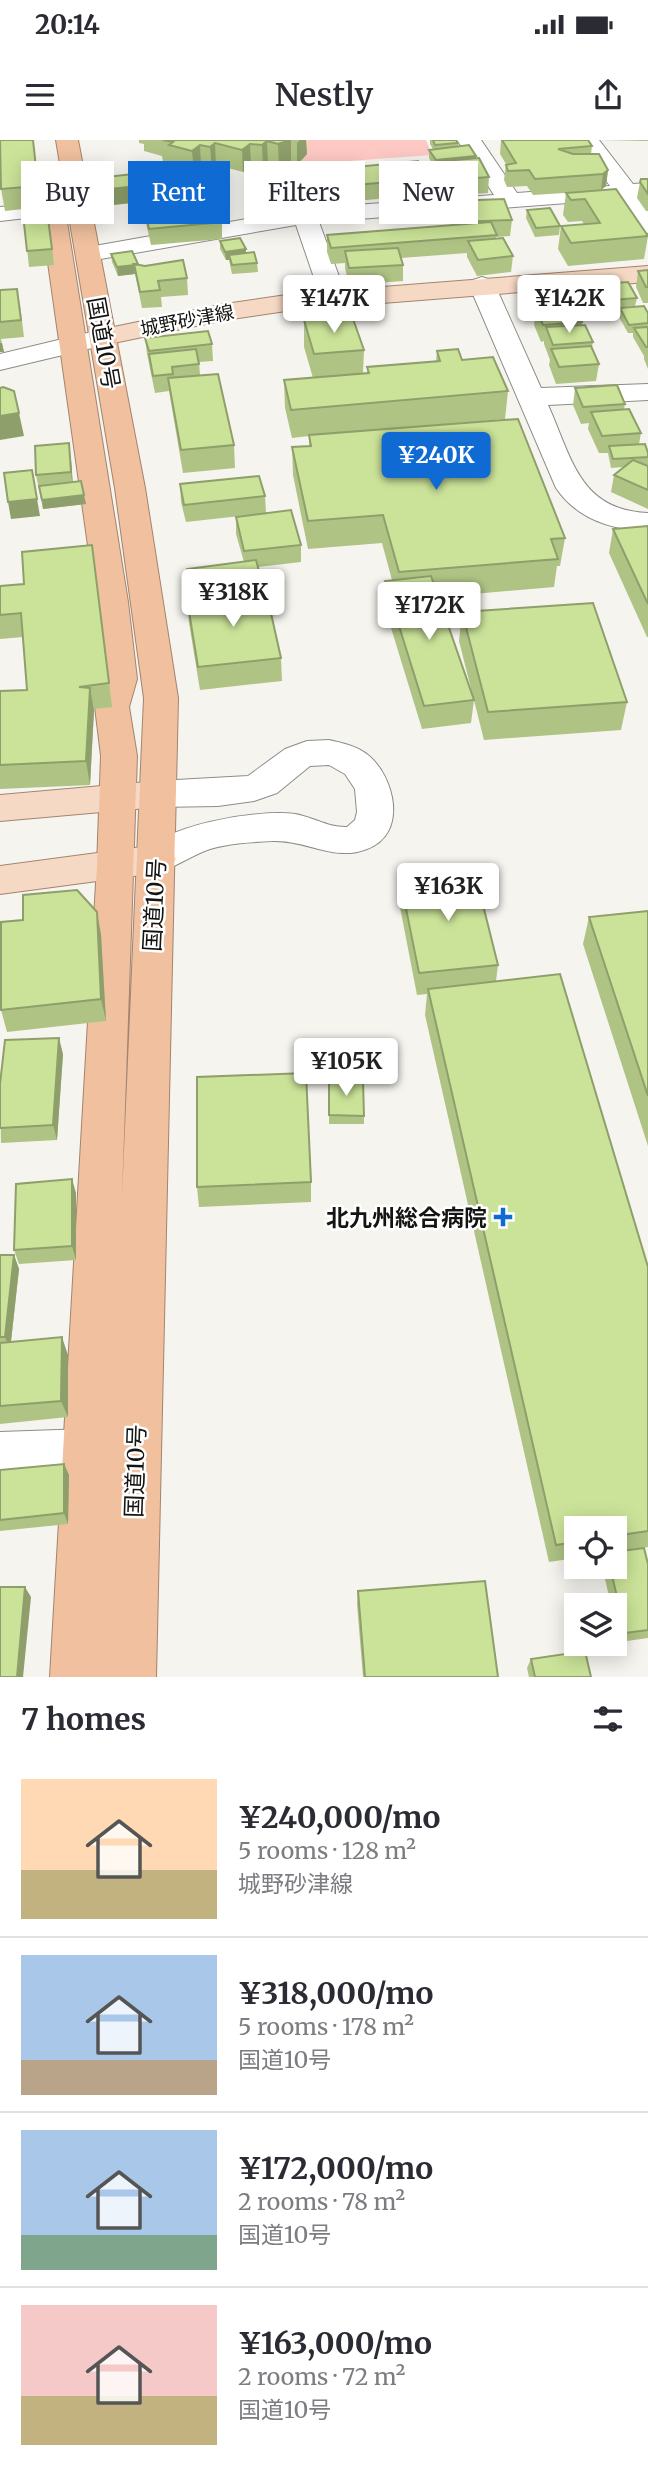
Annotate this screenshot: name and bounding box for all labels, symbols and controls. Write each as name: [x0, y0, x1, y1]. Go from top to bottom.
text: 20:14: [35, 8, 100, 41]
text: Nestly: [275, 75, 373, 115]
icon: menu: [21, 76, 59, 114]
icon: share: [589, 76, 627, 114]
chip: Buy: [21, 161, 114, 224]
chip: Rent: [128, 161, 230, 224]
chip: Filters: [244, 161, 365, 224]
chip: New: [379, 161, 478, 224]
pin: ¥147K: [285, 276, 383, 335]
pin: ¥142K: [520, 276, 618, 335]
text: ¥147K: [299, 283, 369, 312]
text: ¥142K: [533, 283, 605, 312]
street label: 国道10号: [82, 295, 126, 391]
street label: 城野砂津線: [138, 299, 236, 341]
pin: ¥240K: [387, 432, 485, 492]
text: ¥240K: [398, 440, 474, 469]
pin: ¥318K: [184, 570, 282, 629]
text: ¥318K: [197, 577, 269, 606]
pin: ¥172K: [380, 582, 478, 642]
text: ¥172K: [394, 590, 464, 619]
street label: 国道10号: [137, 858, 171, 952]
pin: ¥163K: [399, 864, 497, 923]
text: ¥163K: [413, 871, 483, 900]
pin: ¥105K: [297, 1038, 395, 1098]
text: ¥105K: [310, 1046, 382, 1075]
place label: 北九州総合病院: [326, 1203, 487, 1232]
marker: 北九州総合病院: [493, 1207, 513, 1227]
street label: 国道10号: [119, 1424, 151, 1518]
map controls: [564, 1516, 627, 1656]
button: locate: [564, 1516, 627, 1579]
button: layers: [564, 1593, 627, 1656]
text: 7 homes: [21, 1700, 146, 1738]
icon: filters: [589, 1700, 627, 1738]
text: ¥240,000/mo: [238, 1798, 440, 1836]
icon: home: [77, 1807, 161, 1891]
text: 5 rooms · 128 m²: [238, 1836, 416, 1865]
text: 城野砂津線: [238, 1869, 353, 1898]
text: ¥318,000/mo: [238, 1974, 433, 2012]
icon: home: [77, 1983, 161, 2067]
text: 5 rooms · 178 m²: [238, 2012, 414, 2041]
text: 国道10号: [238, 2045, 331, 2074]
text: ¥172,000/mo: [238, 2149, 433, 2187]
icon: home: [77, 2158, 161, 2242]
text: 2 rooms · 78 m²: [238, 2187, 405, 2216]
text: 国道10号: [238, 2220, 331, 2249]
text: ¥163,000/mo: [238, 2324, 432, 2362]
icon: home: [77, 2333, 161, 2417]
text: 2 rooms · 72 m²: [238, 2362, 405, 2391]
text: 国道10号: [238, 2395, 331, 2424]

